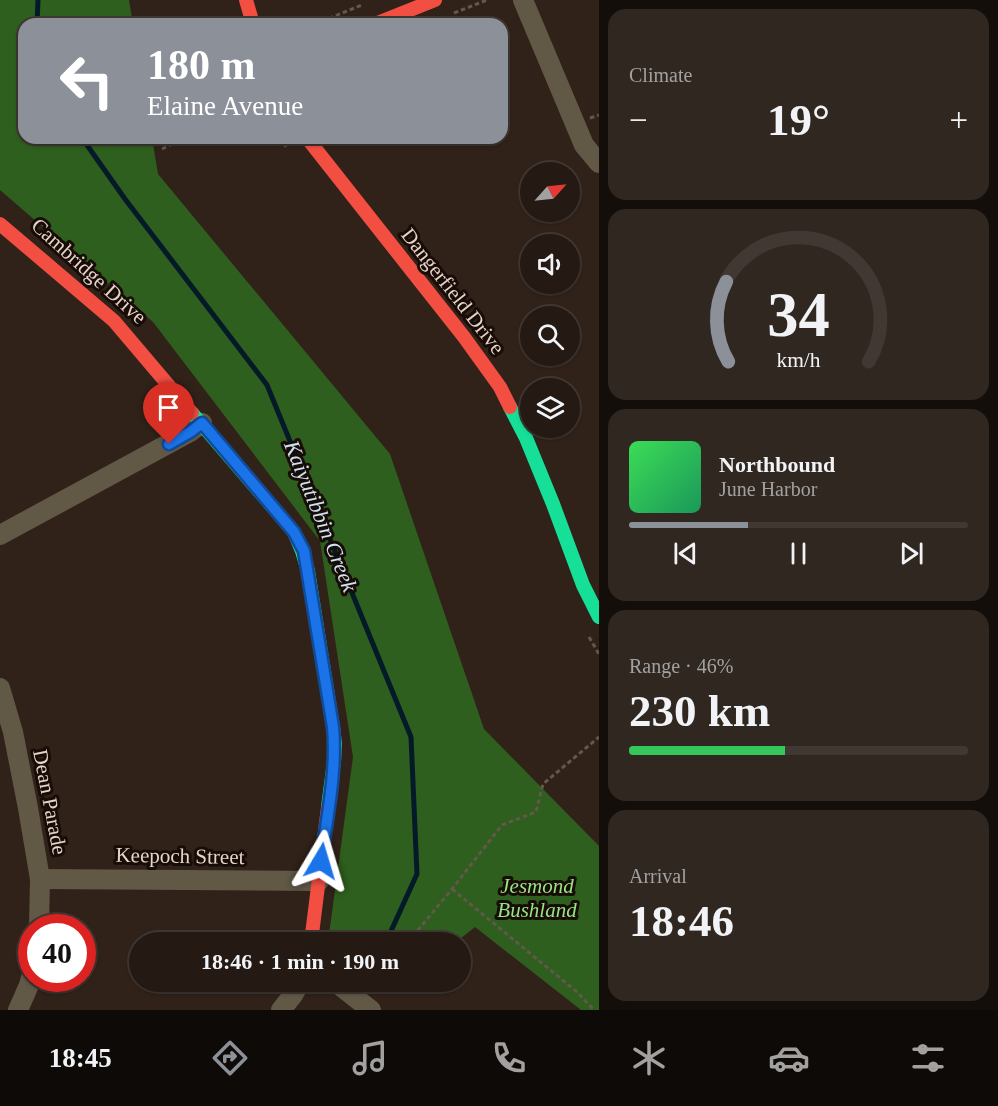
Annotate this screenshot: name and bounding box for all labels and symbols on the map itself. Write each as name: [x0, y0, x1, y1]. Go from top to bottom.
north arrow: [520, 162, 580, 222]
street label: Cambridge Drive: [27, 213, 151, 329]
street label: Dangerfield Drive: [396, 223, 510, 359]
pin: [143, 382, 194, 444]
water label: Kaiyutibbin Creek: [279, 436, 363, 597]
street label: Dean Parade: [28, 747, 72, 857]
position arrow: [289, 829, 353, 893]
street label: Keepoch Street: [115, 843, 245, 869]
park label: Jesmond Bushland: [497, 874, 577, 922]
speed limit sign: 40: [18, 914, 96, 992]

